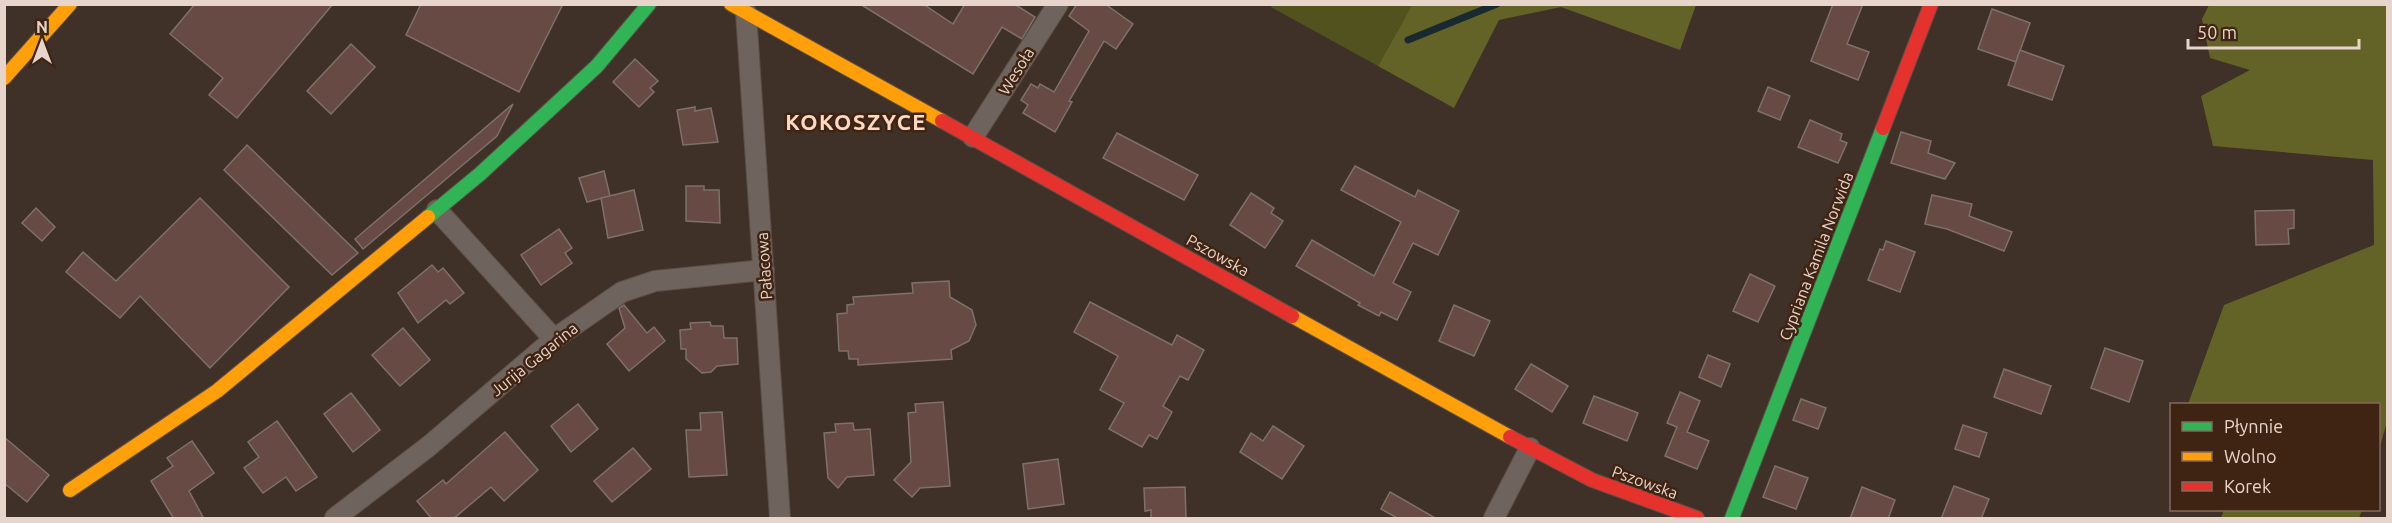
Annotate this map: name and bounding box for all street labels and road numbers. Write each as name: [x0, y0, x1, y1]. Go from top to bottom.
street label: Wesoła: [995, 44, 1037, 98]
street label: Cypriana Kamila Norwida: [1776, 169, 1856, 343]
street label: Pszowska: [1184, 230, 1252, 280]
street label: Pałacowa: [753, 232, 775, 300]
street label: Jurija Gagarina: [487, 319, 581, 399]
street label: Pszowska: [1610, 462, 1680, 502]

